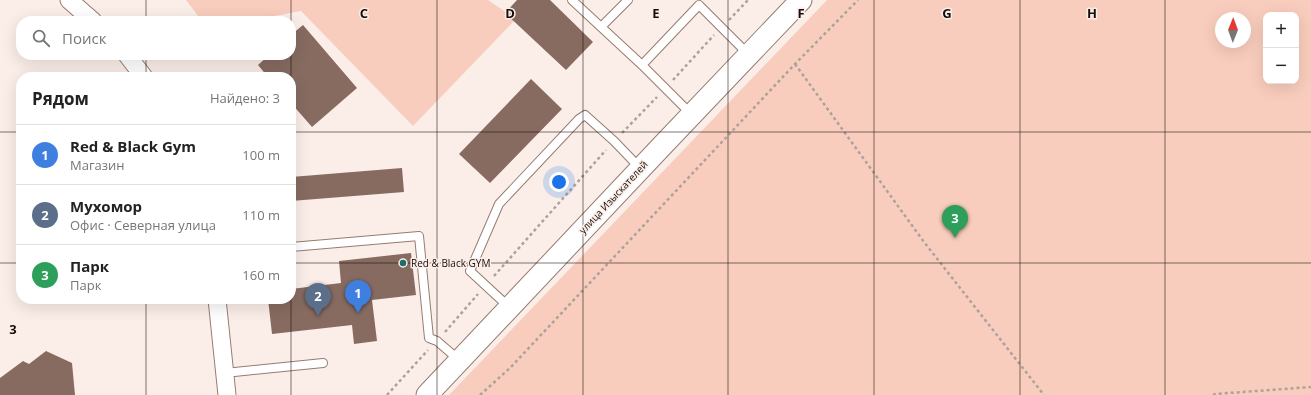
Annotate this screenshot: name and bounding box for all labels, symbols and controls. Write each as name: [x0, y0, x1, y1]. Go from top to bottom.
text: C: [360, 4, 368, 22]
text: D: [505, 4, 515, 22]
text: E: [652, 4, 660, 22]
text: F: [797, 4, 805, 22]
text: G: [942, 4, 952, 22]
text: H: [1087, 4, 1097, 22]
north arrow: [1215, 12, 1251, 48]
map controls: [1263, 12, 1299, 84]
button: +: [1263, 12, 1299, 48]
search box: [16, 16, 296, 60]
icon: search: [30, 27, 52, 49]
text: Поиск: [62, 28, 106, 48]
button: −: [1263, 48, 1299, 84]
text: Рядом: [32, 87, 89, 110]
text: Найдено: 3: [210, 89, 280, 107]
text: Red & Black Gym: [70, 136, 196, 156]
text: 1: [41, 146, 49, 164]
text: 100 m: [242, 146, 280, 164]
text: Магазин: [70, 156, 125, 174]
street label: улица Изыскателей: [575, 157, 651, 237]
your location: [549, 172, 569, 192]
text: Мухомор: [70, 196, 142, 216]
pin: 3: [942, 205, 968, 238]
text: 2: [41, 206, 49, 224]
text: 110 m: [242, 206, 280, 224]
text: Офис · Северная улица: [70, 216, 216, 234]
text: Парк: [70, 256, 109, 276]
place label: Red & Black GYM: [411, 256, 490, 270]
marker: Red & Black GYM: [398, 258, 408, 268]
text: 3: [41, 266, 49, 284]
text: 160 m: [242, 266, 280, 284]
text: Парк: [70, 276, 101, 294]
pin: 1: [345, 280, 371, 313]
pin: 2: [305, 283, 331, 316]
text: 3: [9, 320, 17, 338]

